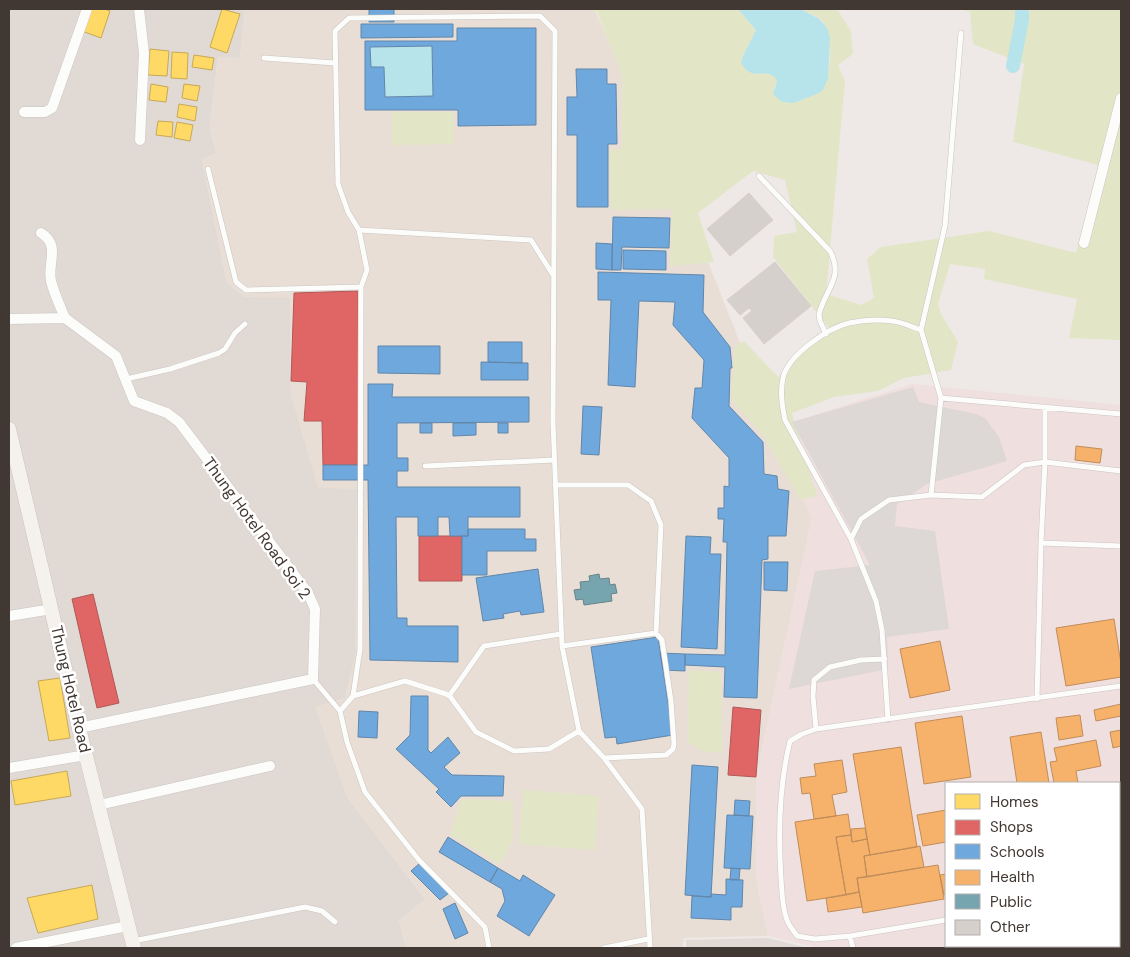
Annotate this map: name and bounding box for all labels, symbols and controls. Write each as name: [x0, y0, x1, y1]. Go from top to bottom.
street label: Thung Hotel Road Soi 2: [198, 453, 316, 603]
street label: Thung Hotel Road: [46, 623, 96, 755]
legend: [945, 782, 1120, 947]
text: Homes: [990, 792, 1039, 812]
text: Shops: [990, 817, 1033, 837]
text: Schools: [990, 842, 1045, 862]
text: Health: [990, 867, 1035, 887]
text: Public: [990, 892, 1032, 912]
text: Other: [990, 917, 1031, 937]

